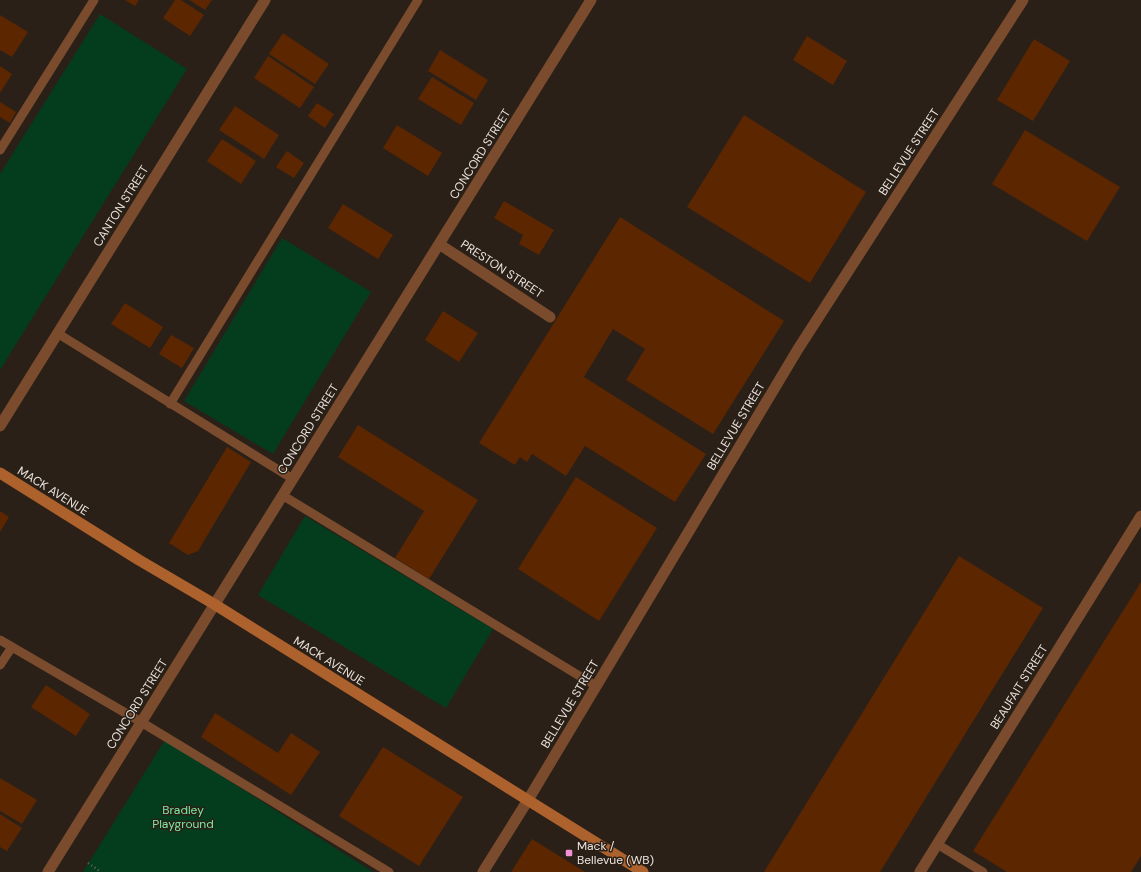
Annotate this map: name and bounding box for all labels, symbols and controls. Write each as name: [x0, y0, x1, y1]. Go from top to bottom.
street label: BELLEVUE STREET: [875, 105, 943, 198]
street label: CONCORD STREET: [446, 106, 514, 202]
street label: CANTON STREET: [90, 162, 152, 250]
street label: PRESTON STREET: [458, 236, 547, 302]
street label: BELLEVUE STREET: [703, 379, 769, 473]
street label: CONCORD STREET: [274, 381, 342, 477]
street label: MACK AVENUE: [14, 463, 92, 519]
street label: MACK AVENUE: [290, 633, 368, 689]
street label: BEAUFAIT STREET: [987, 642, 1052, 732]
street label: CONCORD STREET: [103, 656, 171, 752]
street label: BELLEVUE STREET: [537, 657, 603, 751]
park label: Bradley Playground: [152, 802, 214, 832]
place label: Mack / Bellevue (WB): [577, 838, 654, 868]
marker: Mack / Bellevue (WB): [564, 848, 574, 858]

